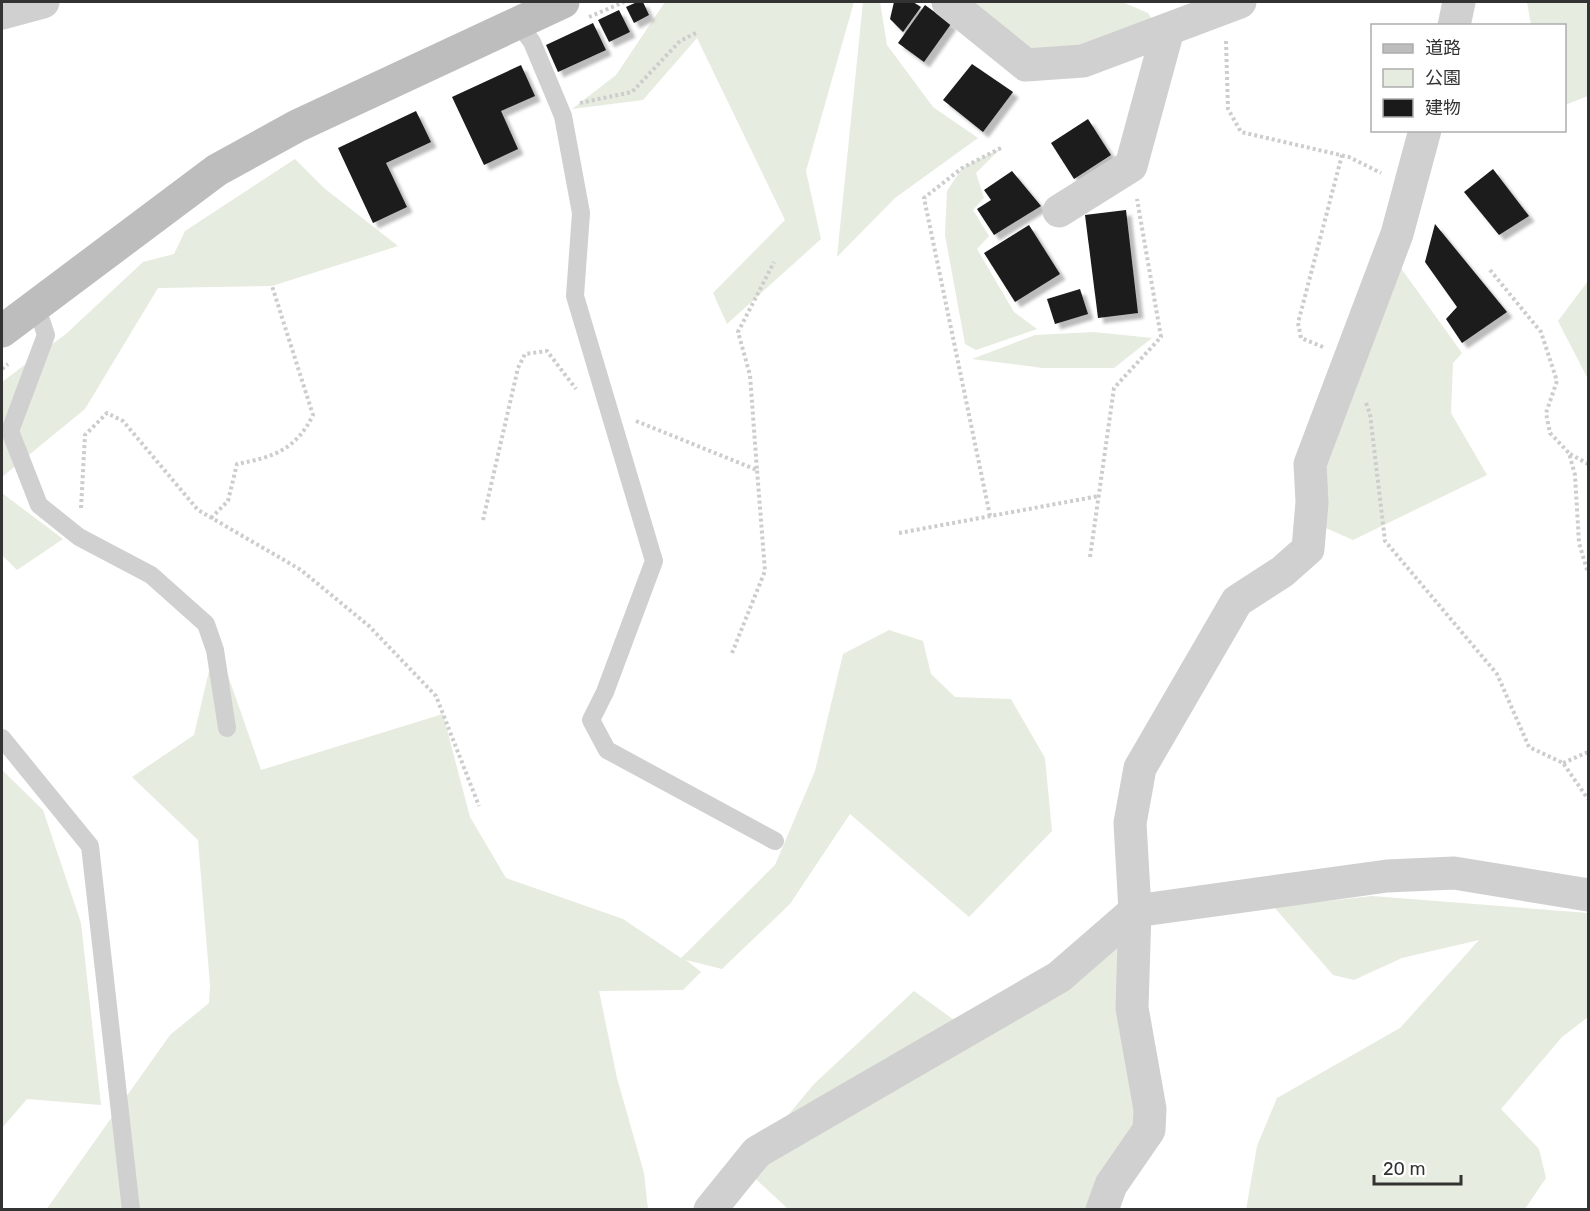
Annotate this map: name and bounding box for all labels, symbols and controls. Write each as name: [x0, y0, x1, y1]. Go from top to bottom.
legend: [1371, 24, 1566, 132]
text: 道路: [1425, 37, 1461, 59]
text: 公園: [1425, 67, 1461, 89]
text: 建物: [1425, 97, 1461, 119]
scale bar: [1374, 1148, 1461, 1186]
text: 20 m: [1383, 1158, 1425, 1180]

